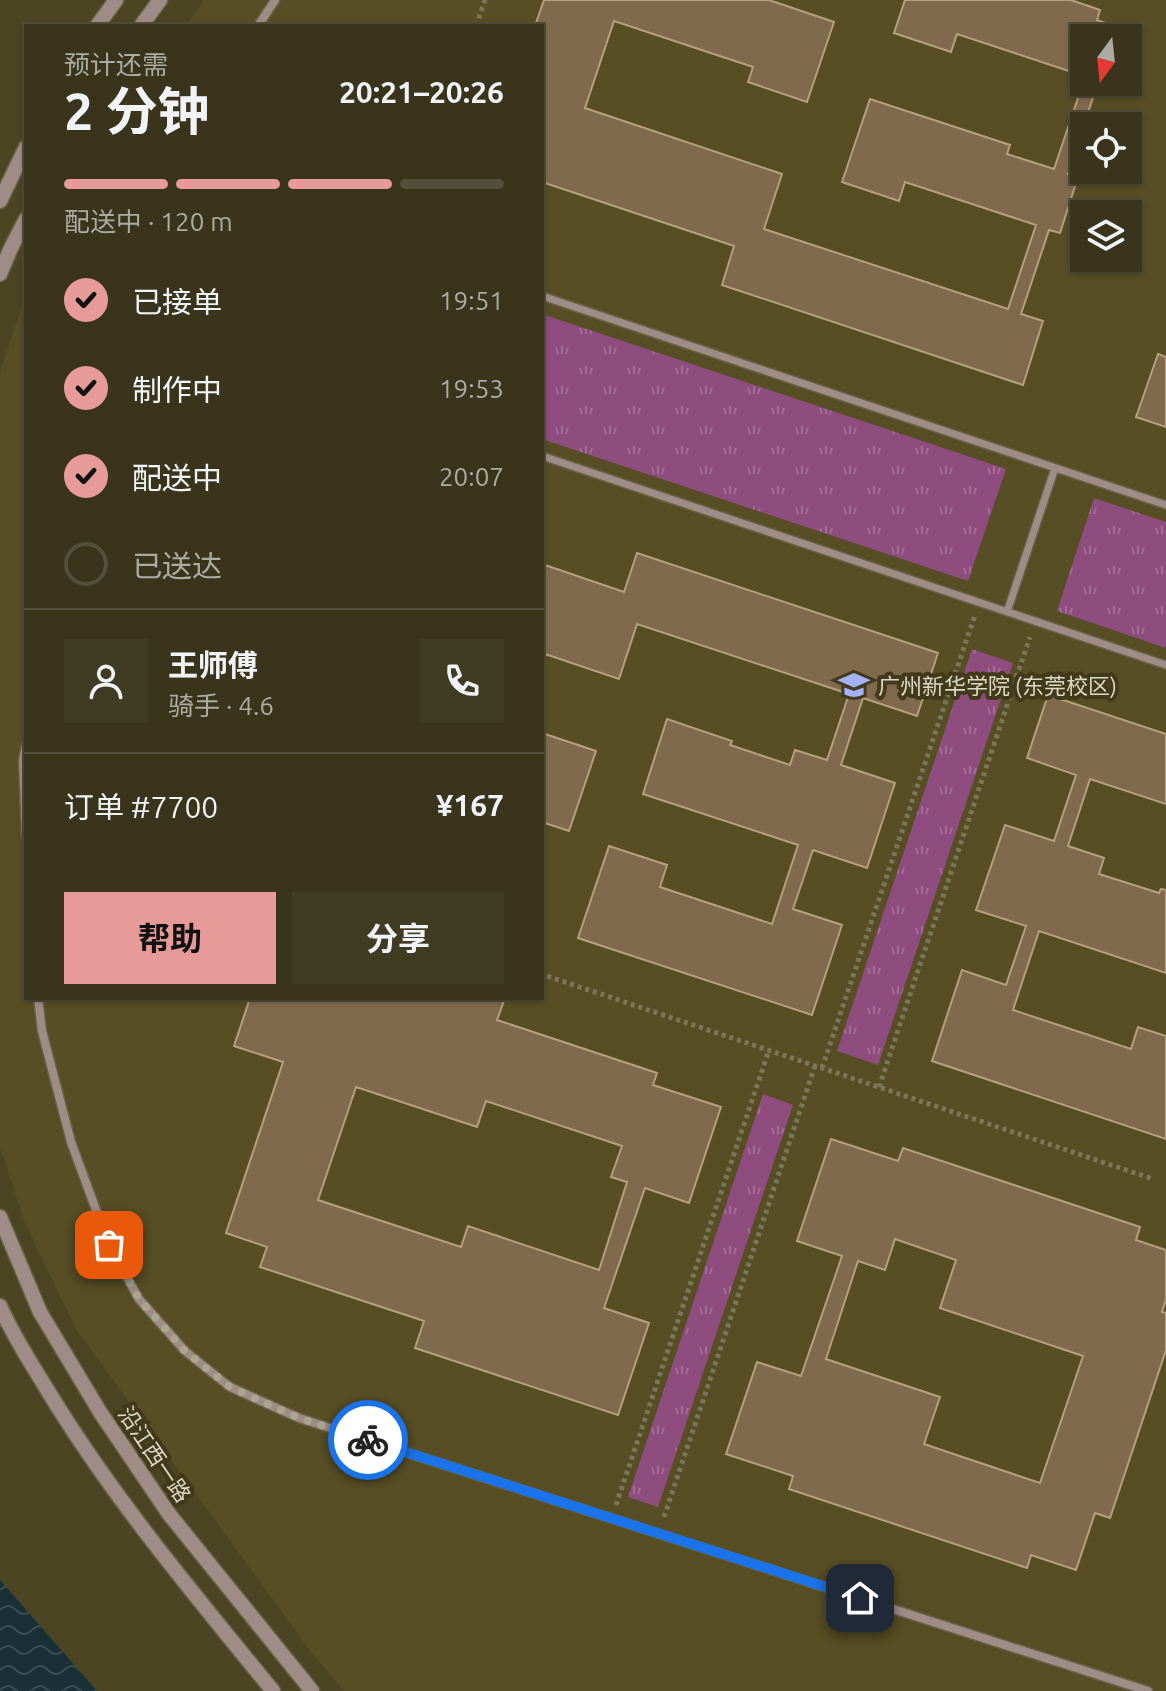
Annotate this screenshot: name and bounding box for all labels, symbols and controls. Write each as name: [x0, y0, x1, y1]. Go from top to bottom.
north arrow: [1070, 24, 1142, 96]
map controls: [1070, 24, 1142, 272]
text: 预计还需: [64, 50, 168, 79]
text: 20:21–20:26: [339, 75, 504, 109]
text: 2 分钟: [64, 82, 210, 140]
button: locate: [1070, 112, 1142, 184]
button: layers: [1070, 200, 1142, 272]
text: 配送中 · 120 m: [64, 207, 233, 236]
icon: check: [64, 278, 108, 322]
text: 已接单: [132, 285, 222, 319]
text: 19:51: [439, 286, 504, 315]
icon: check: [64, 366, 108, 410]
text: 制作中: [132, 373, 222, 407]
text: 19:53: [439, 374, 504, 403]
icon: check: [64, 454, 108, 498]
text: 配送中: [132, 461, 222, 495]
text: 20:07: [439, 462, 504, 491]
text: 已送达: [132, 549, 222, 583]
button: person: [64, 639, 148, 723]
button: phone: [420, 639, 504, 723]
text: 王师傅: [168, 648, 258, 682]
school or university icon: 广州新华学院 (东莞校区): [837, 668, 871, 702]
place label: 广州新华学院 (东莞校区): [878, 673, 1117, 699]
text: 骑手 · 4.6: [168, 691, 274, 720]
text: ¥167: [436, 788, 504, 822]
text: 订单 #7700: [64, 790, 218, 824]
button: 帮助: [64, 892, 276, 984]
button: 分享: [292, 892, 504, 984]
pin: [75, 1211, 143, 1279]
icon: bag: [87, 1223, 131, 1267]
courier: [328, 1400, 408, 1480]
street label: 沿江西一路: [114, 1401, 196, 1507]
icon: bike: [346, 1418, 390, 1462]
pin: [826, 1564, 894, 1632]
icon: home: [838, 1576, 882, 1620]

